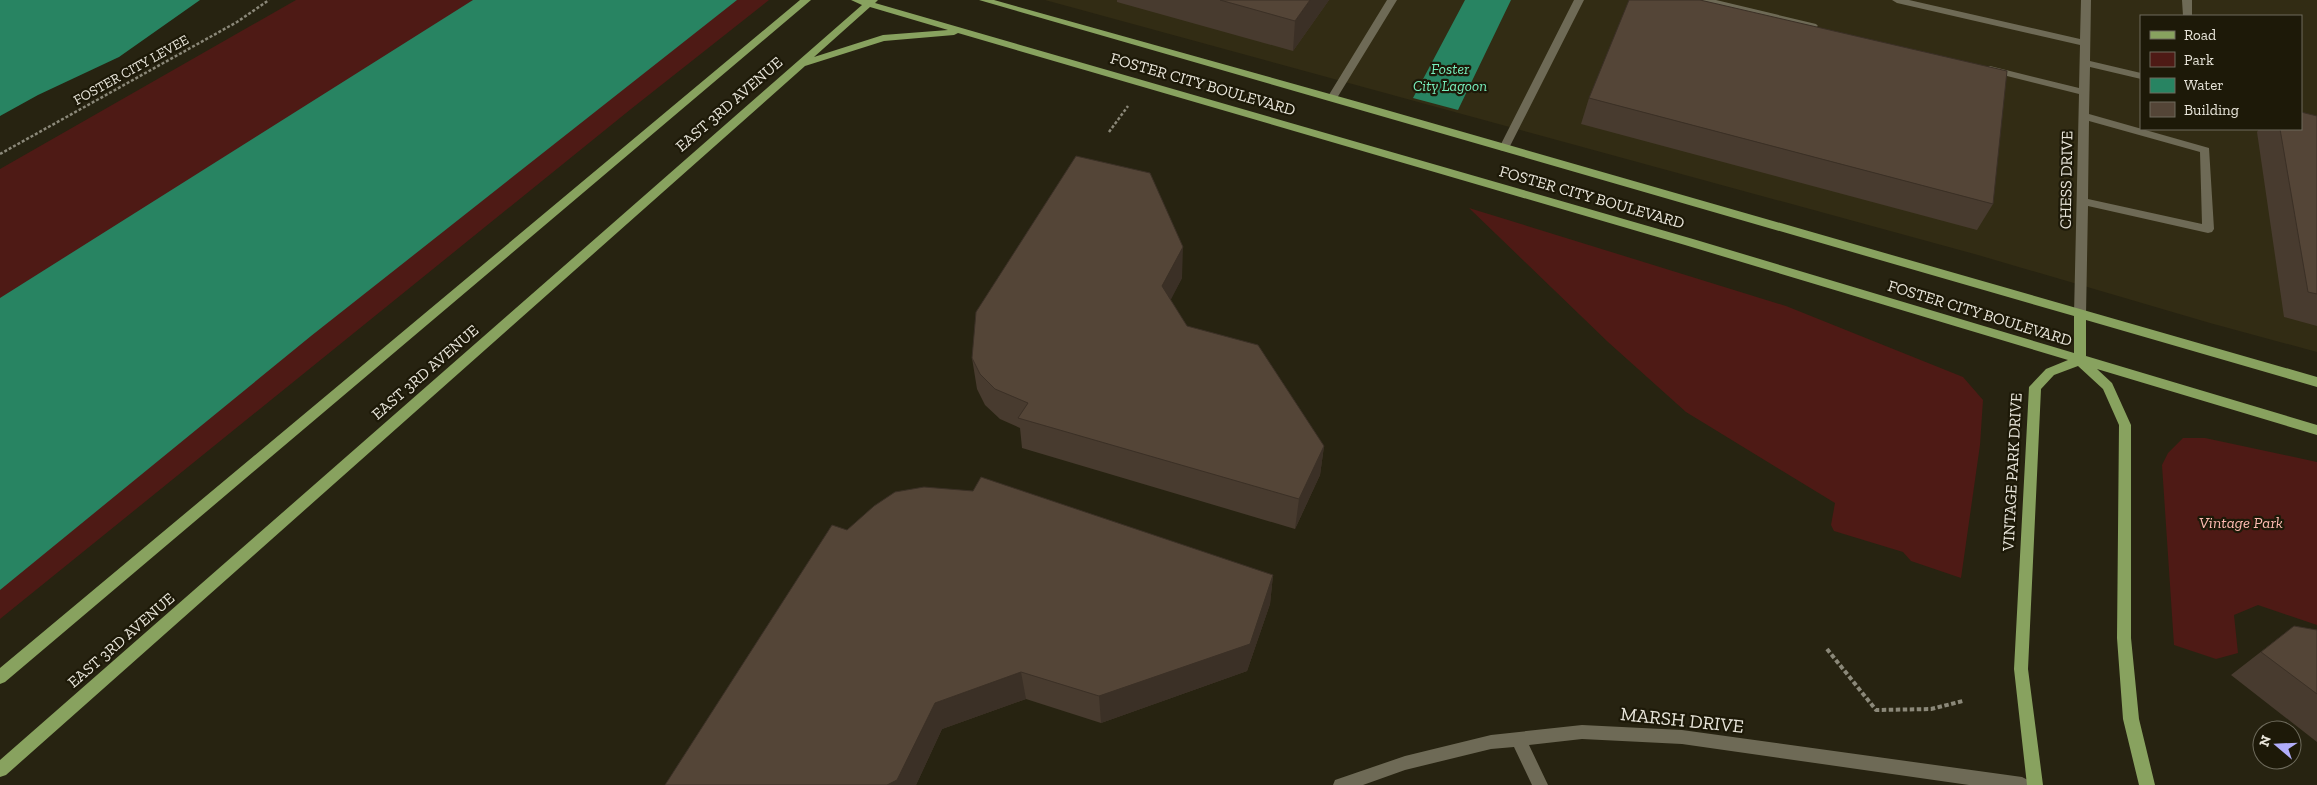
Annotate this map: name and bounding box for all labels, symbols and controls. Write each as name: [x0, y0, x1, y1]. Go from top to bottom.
legend: [2140, 15, 2302, 130]
text: Road: [2184, 26, 2217, 44]
street label: FOSTER CITY LEVEE: [70, 31, 192, 109]
street label: FOSTER CITY BOULEVARD: [1108, 48, 1298, 120]
text: Park: [2184, 51, 2214, 69]
street label: EAST 3RD AVENUE: [672, 52, 786, 156]
water label: Foster City Lagoon: [1413, 60, 1487, 95]
text: Water: [2184, 76, 2224, 94]
text: Building: [2184, 101, 2239, 119]
street label: CHESS DRIVE: [2056, 131, 2076, 229]
street label: FOSTER CITY BOULEVARD: [1497, 161, 1687, 233]
street label: FOSTER CITY BOULEVARD: [1885, 276, 2075, 350]
street label: EAST 3RD AVENUE: [368, 320, 482, 424]
street label: VINTAGE PARK DRIVE: [1998, 392, 2026, 553]
park label: Vintage Park: [2199, 513, 2283, 532]
street label: EAST 3RD AVENUE: [64, 588, 178, 692]
street label: MARSH DRIVE: [1619, 702, 1745, 738]
north arrow: [2252, 720, 2302, 770]
text: N: [2255, 733, 2275, 749]

